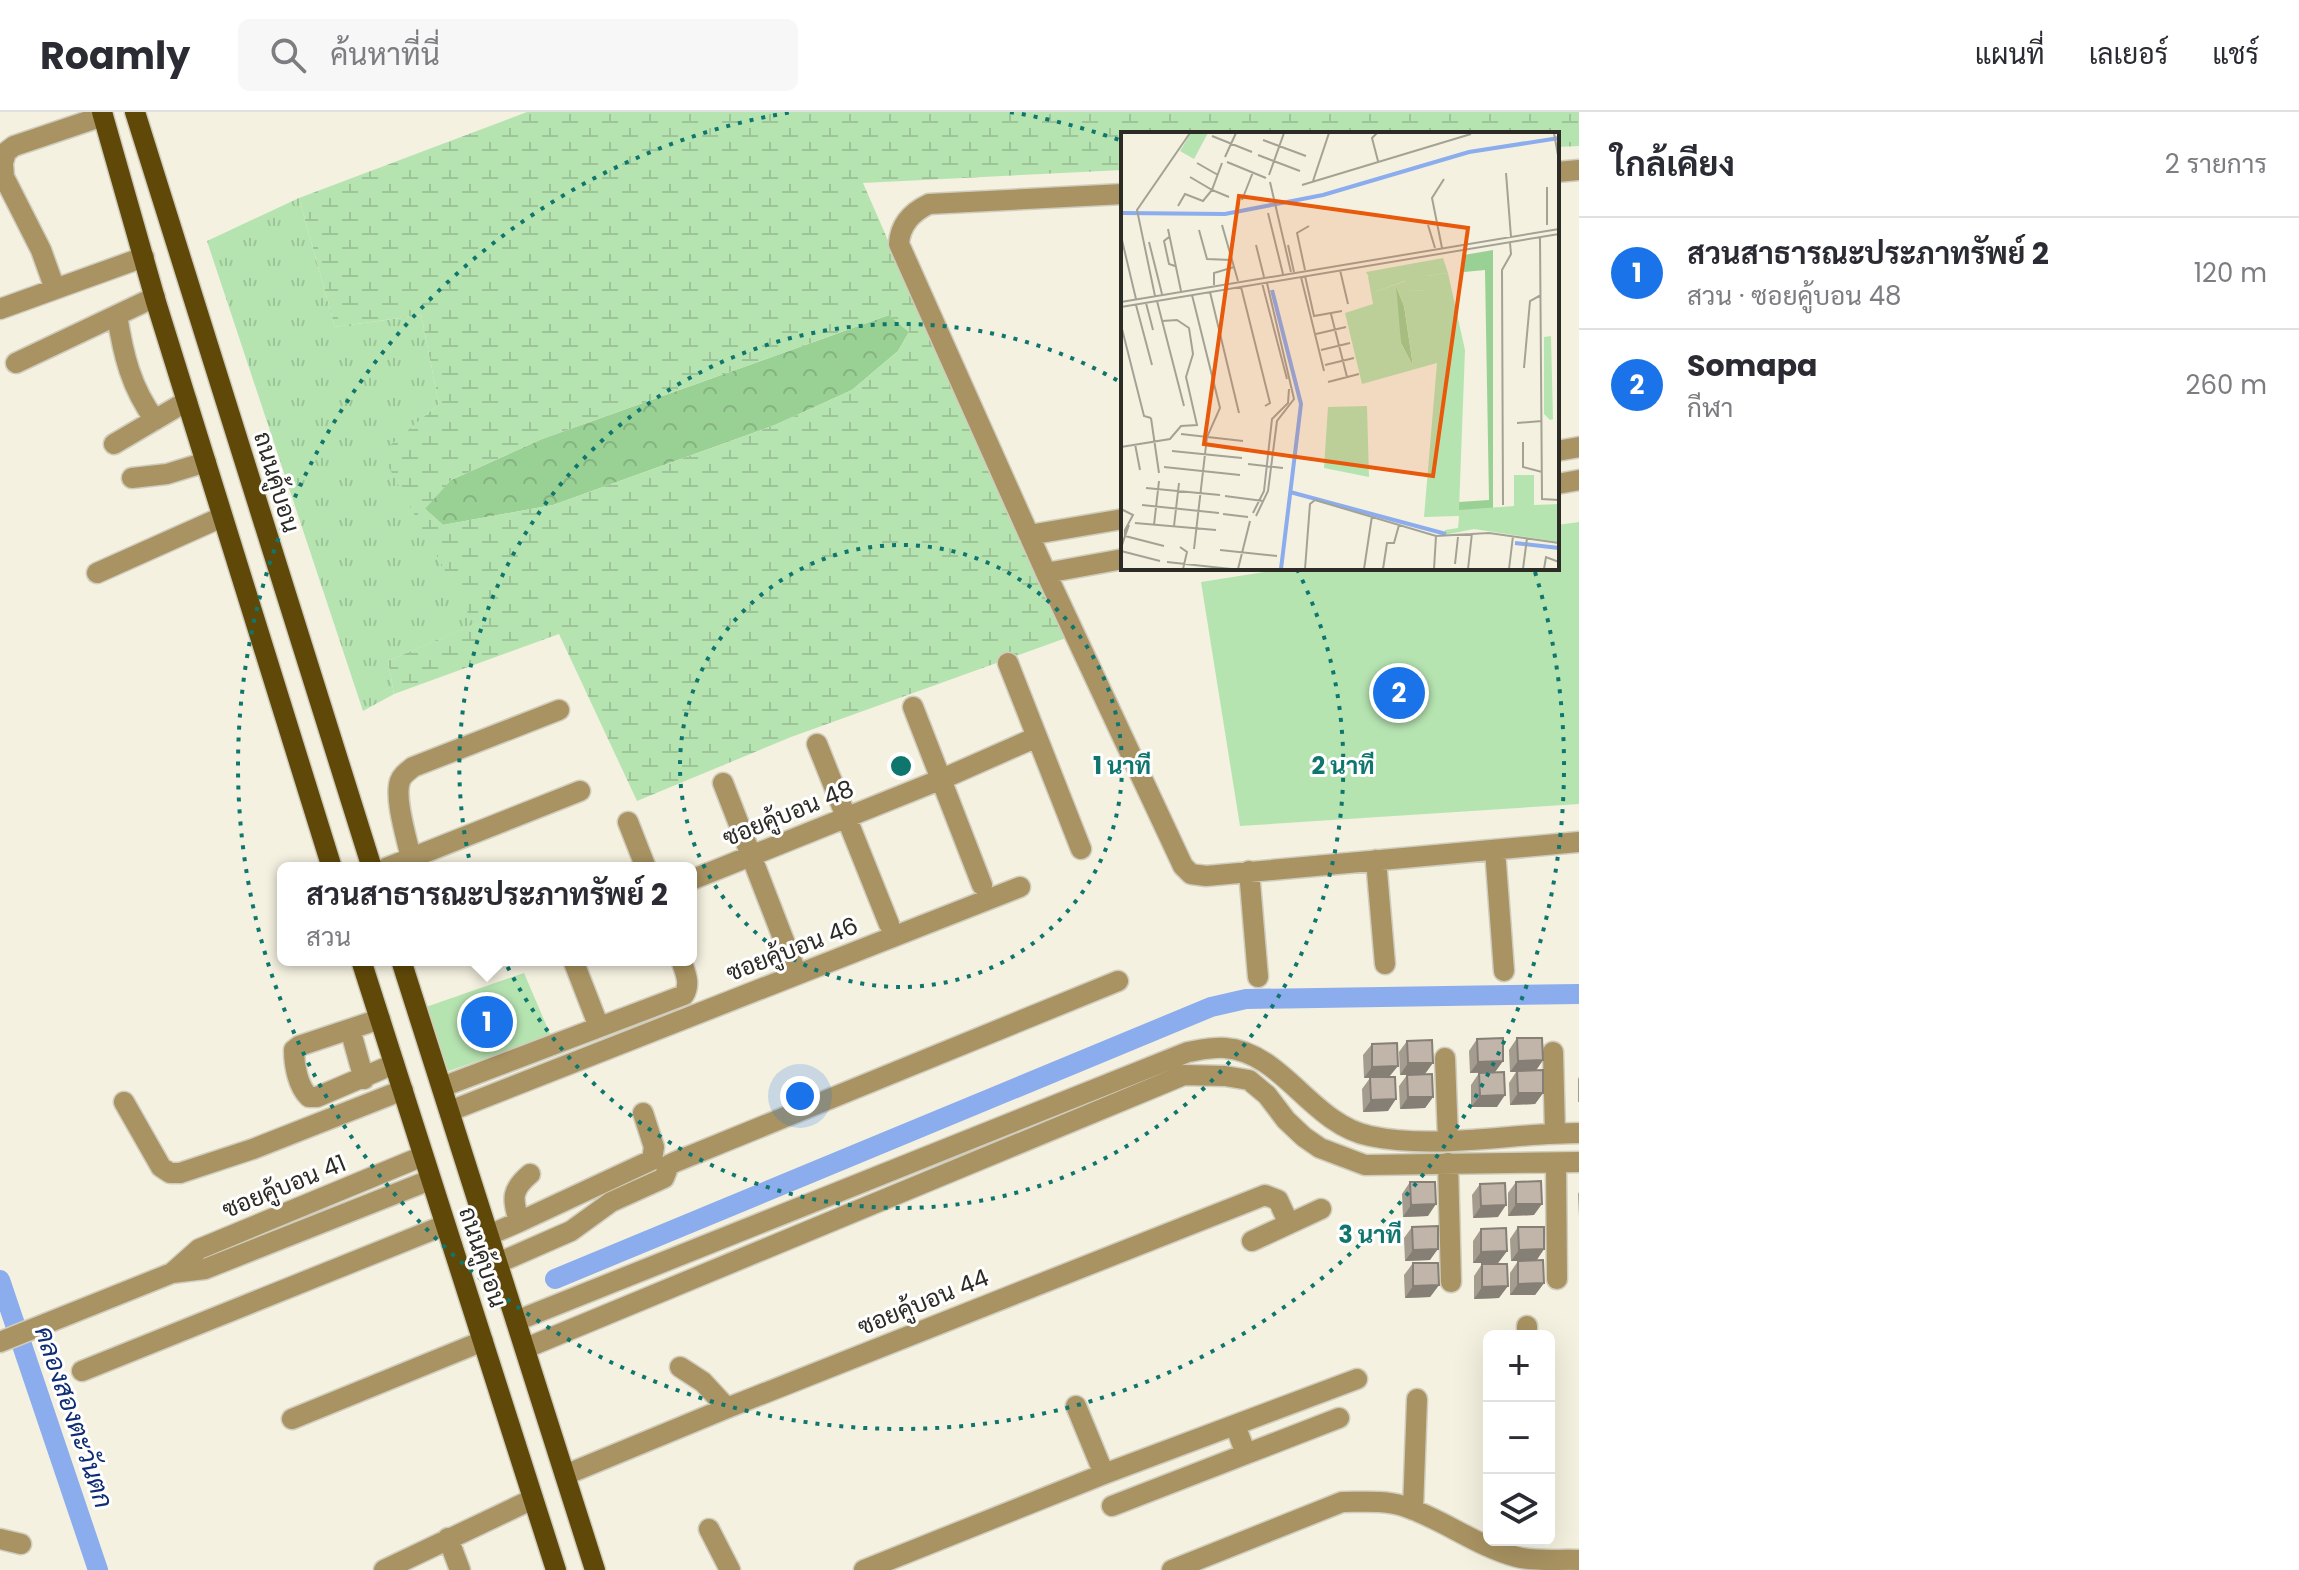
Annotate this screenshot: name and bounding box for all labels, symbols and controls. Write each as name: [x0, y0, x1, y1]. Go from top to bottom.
search box: [238, 19, 798, 91]
text: Roamly: [40, 29, 190, 82]
icon: search: [266, 33, 310, 77]
text: ค้นหาที่นี่: [330, 33, 440, 76]
text: แผนที่: [1975, 35, 2045, 74]
text: เลเยอร์: [2089, 35, 2168, 74]
text: แชร์: [2212, 35, 2259, 74]
inset map: [1121, 132, 1559, 570]
text: ใกล้เคียง: [1611, 140, 1735, 188]
text: 2 รายการ: [2165, 146, 2267, 182]
text: สวนสาธารณะประภาทรัพย์ 2: [1687, 232, 2049, 275]
text: 1: [1632, 255, 1642, 291]
text: 120 m: [2194, 255, 2267, 291]
text: สวน · ซอยคู้บอน 48: [1687, 278, 1901, 314]
text: Somapa: [1687, 344, 1817, 387]
text: 2: [1630, 367, 1644, 403]
text: 260 m: [2185, 367, 2267, 403]
text: กีฬา: [1687, 390, 1733, 426]
street label: ถนนคู้บอน: [245, 428, 308, 537]
pin: 2: [1373, 663, 1425, 723]
text: 1 นาที: [1093, 749, 1151, 782]
text: 2 นาที: [1312, 749, 1374, 782]
centre of rings: [887, 752, 915, 780]
street label: ซอยคู้บอน 48: [718, 772, 859, 855]
popup: [277, 862, 697, 966]
text: สวนสาธารณะประภาทรัพย์ 2: [306, 873, 668, 916]
street label: ซอยคู้บอน 46: [721, 909, 863, 990]
text: สวน: [306, 919, 351, 955]
pin: 1: [461, 992, 513, 1052]
your location: [780, 1076, 820, 1116]
street label: ซอยคู้บอน 41: [217, 1146, 351, 1227]
street label: ถนนคู้บอน: [450, 1203, 515, 1312]
text: 3 นาที: [1338, 1218, 1402, 1251]
street label: ซอยคู้บอน 44: [853, 1261, 994, 1344]
water label: คลองสองตะวันตก: [26, 1321, 122, 1513]
map controls: [1483, 1330, 1555, 1546]
button: +: [1483, 1330, 1555, 1402]
button: −: [1483, 1402, 1555, 1474]
button: layers: [1483, 1474, 1555, 1546]

